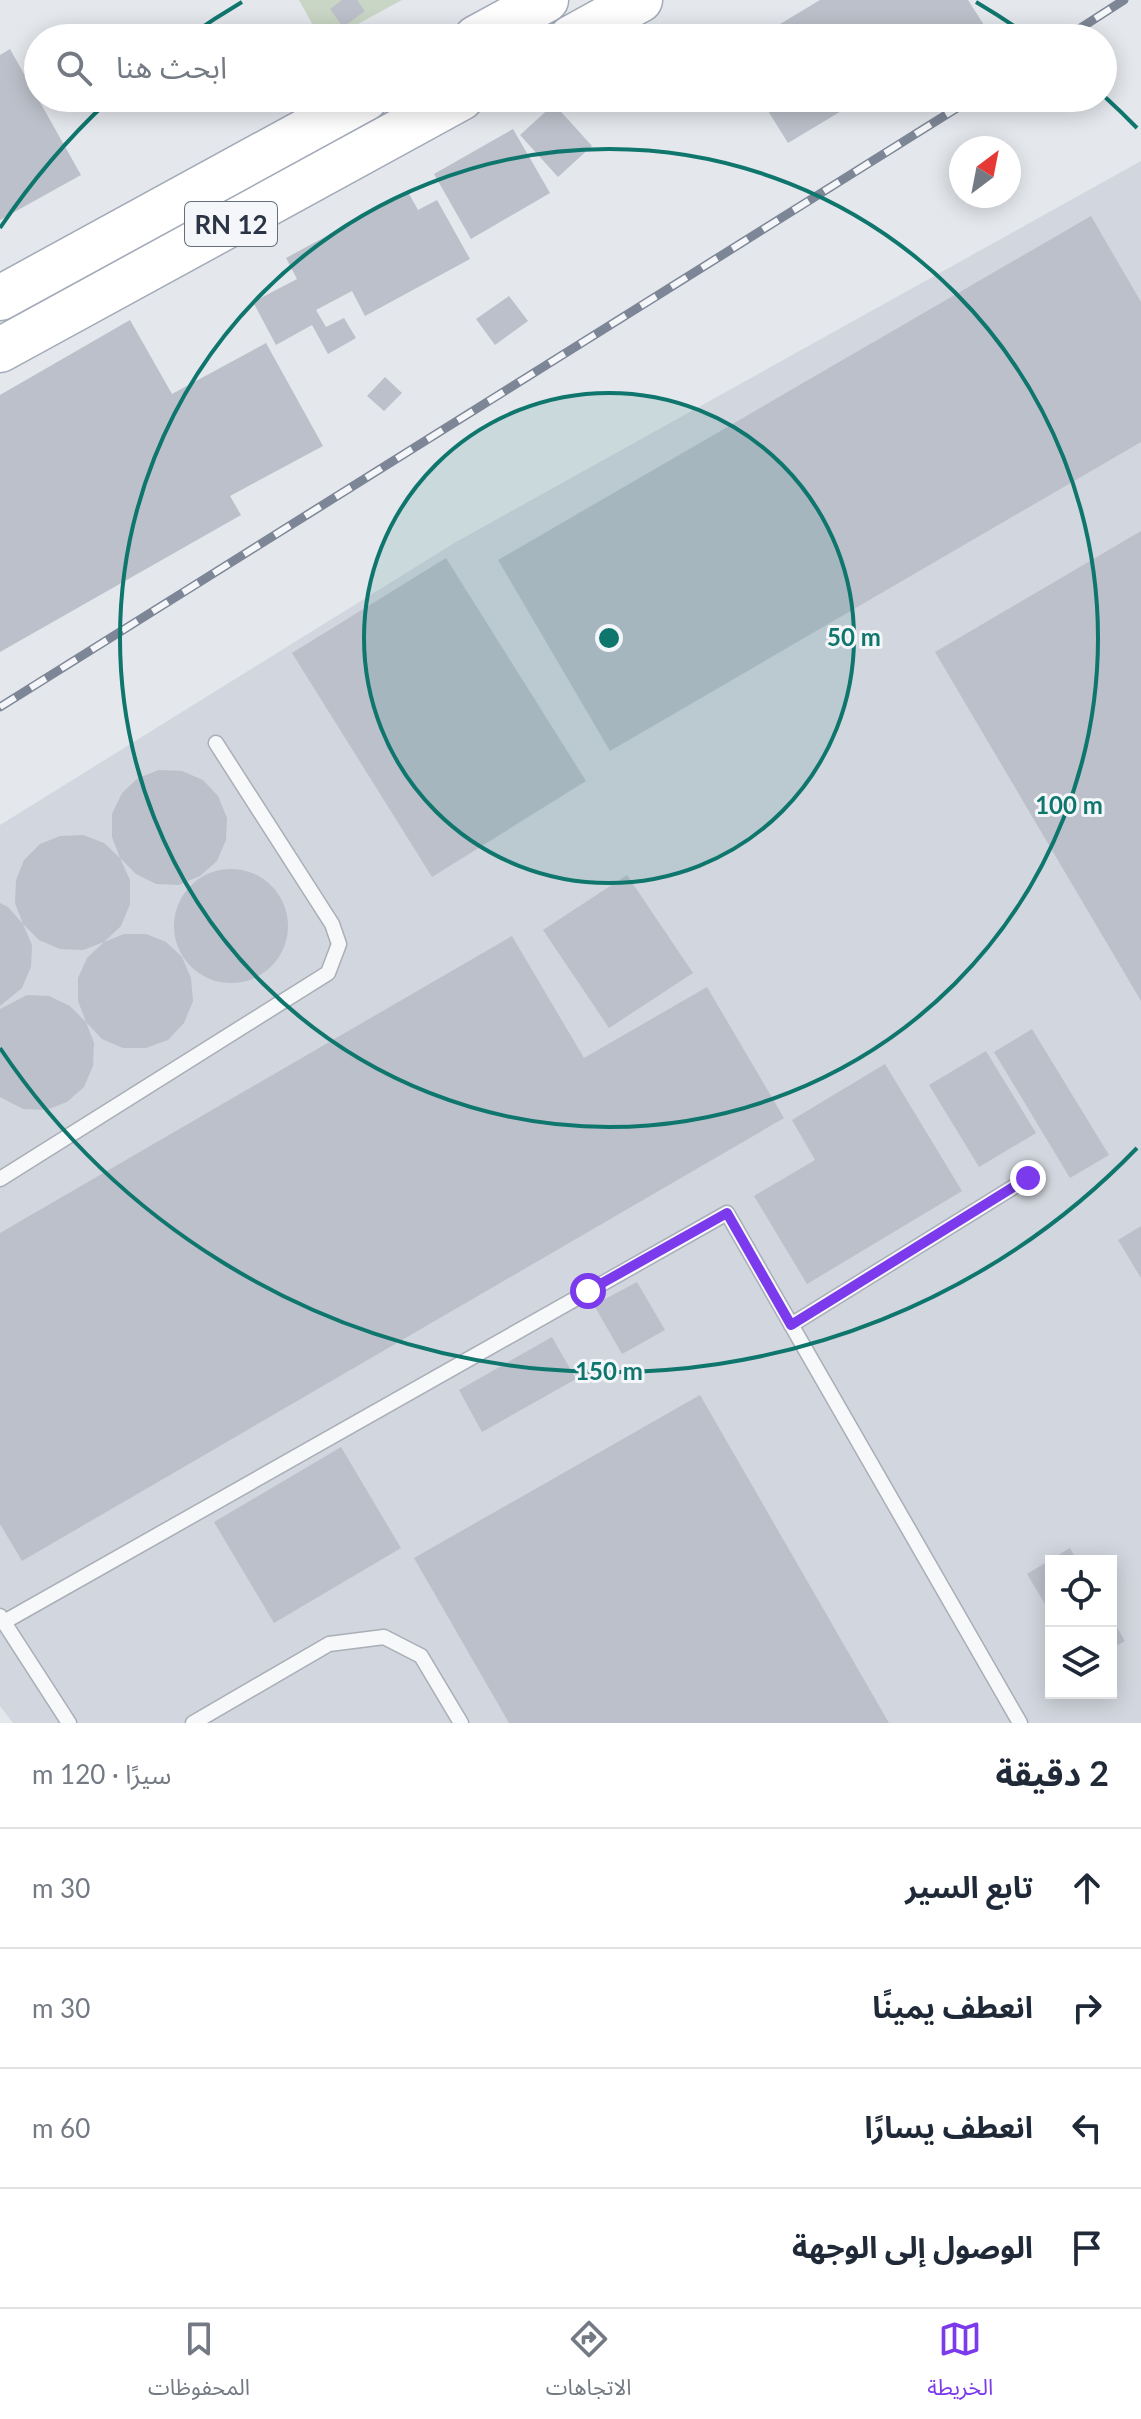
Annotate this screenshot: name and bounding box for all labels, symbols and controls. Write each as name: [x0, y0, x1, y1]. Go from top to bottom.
search box: [24, 24, 1117, 112]
icon: search: [52, 46, 96, 90]
text: ابحث هنا: [116, 48, 227, 84]
north arrow: [949, 136, 1021, 208]
road number: RN 12: [185, 202, 277, 246]
text: 50 m: [827, 622, 881, 651]
centre of rings: [595, 624, 623, 652]
text: 100 m: [1035, 790, 1103, 819]
route end: [1010, 1160, 1046, 1196]
route start: [570, 1273, 606, 1309]
text: 150 m: [575, 1356, 643, 1385]
map controls: [1045, 1555, 1117, 1699]
button: locate: [1045, 1555, 1117, 1627]
button: layers: [1045, 1627, 1117, 1699]
text: 2 دقيقة: [995, 1752, 1109, 1793]
text: سيرًا · 120 m: [32, 1758, 171, 1790]
icon: ahead: [1065, 1866, 1109, 1910]
text: تابع السير: [905, 1868, 1033, 1904]
text: 30 m: [32, 1872, 90, 1904]
icon: right: [1065, 1986, 1109, 2030]
text: انعطف يمينًا: [872, 1988, 1033, 2024]
text: 30 m: [32, 1992, 90, 2024]
icon: left: [1065, 2106, 1109, 2150]
text: انعطف يسارًا: [865, 2108, 1033, 2144]
text: 60 m: [32, 2112, 90, 2144]
icon: arrive: [1065, 2226, 1109, 2270]
text: الوصول إلى الوجهة: [792, 2228, 1033, 2264]
tab: المحفوظات: [148, 2317, 250, 2411]
tab: الاتجاهات: [546, 2317, 632, 2411]
tab: الخريطة: [927, 2317, 993, 2411]

